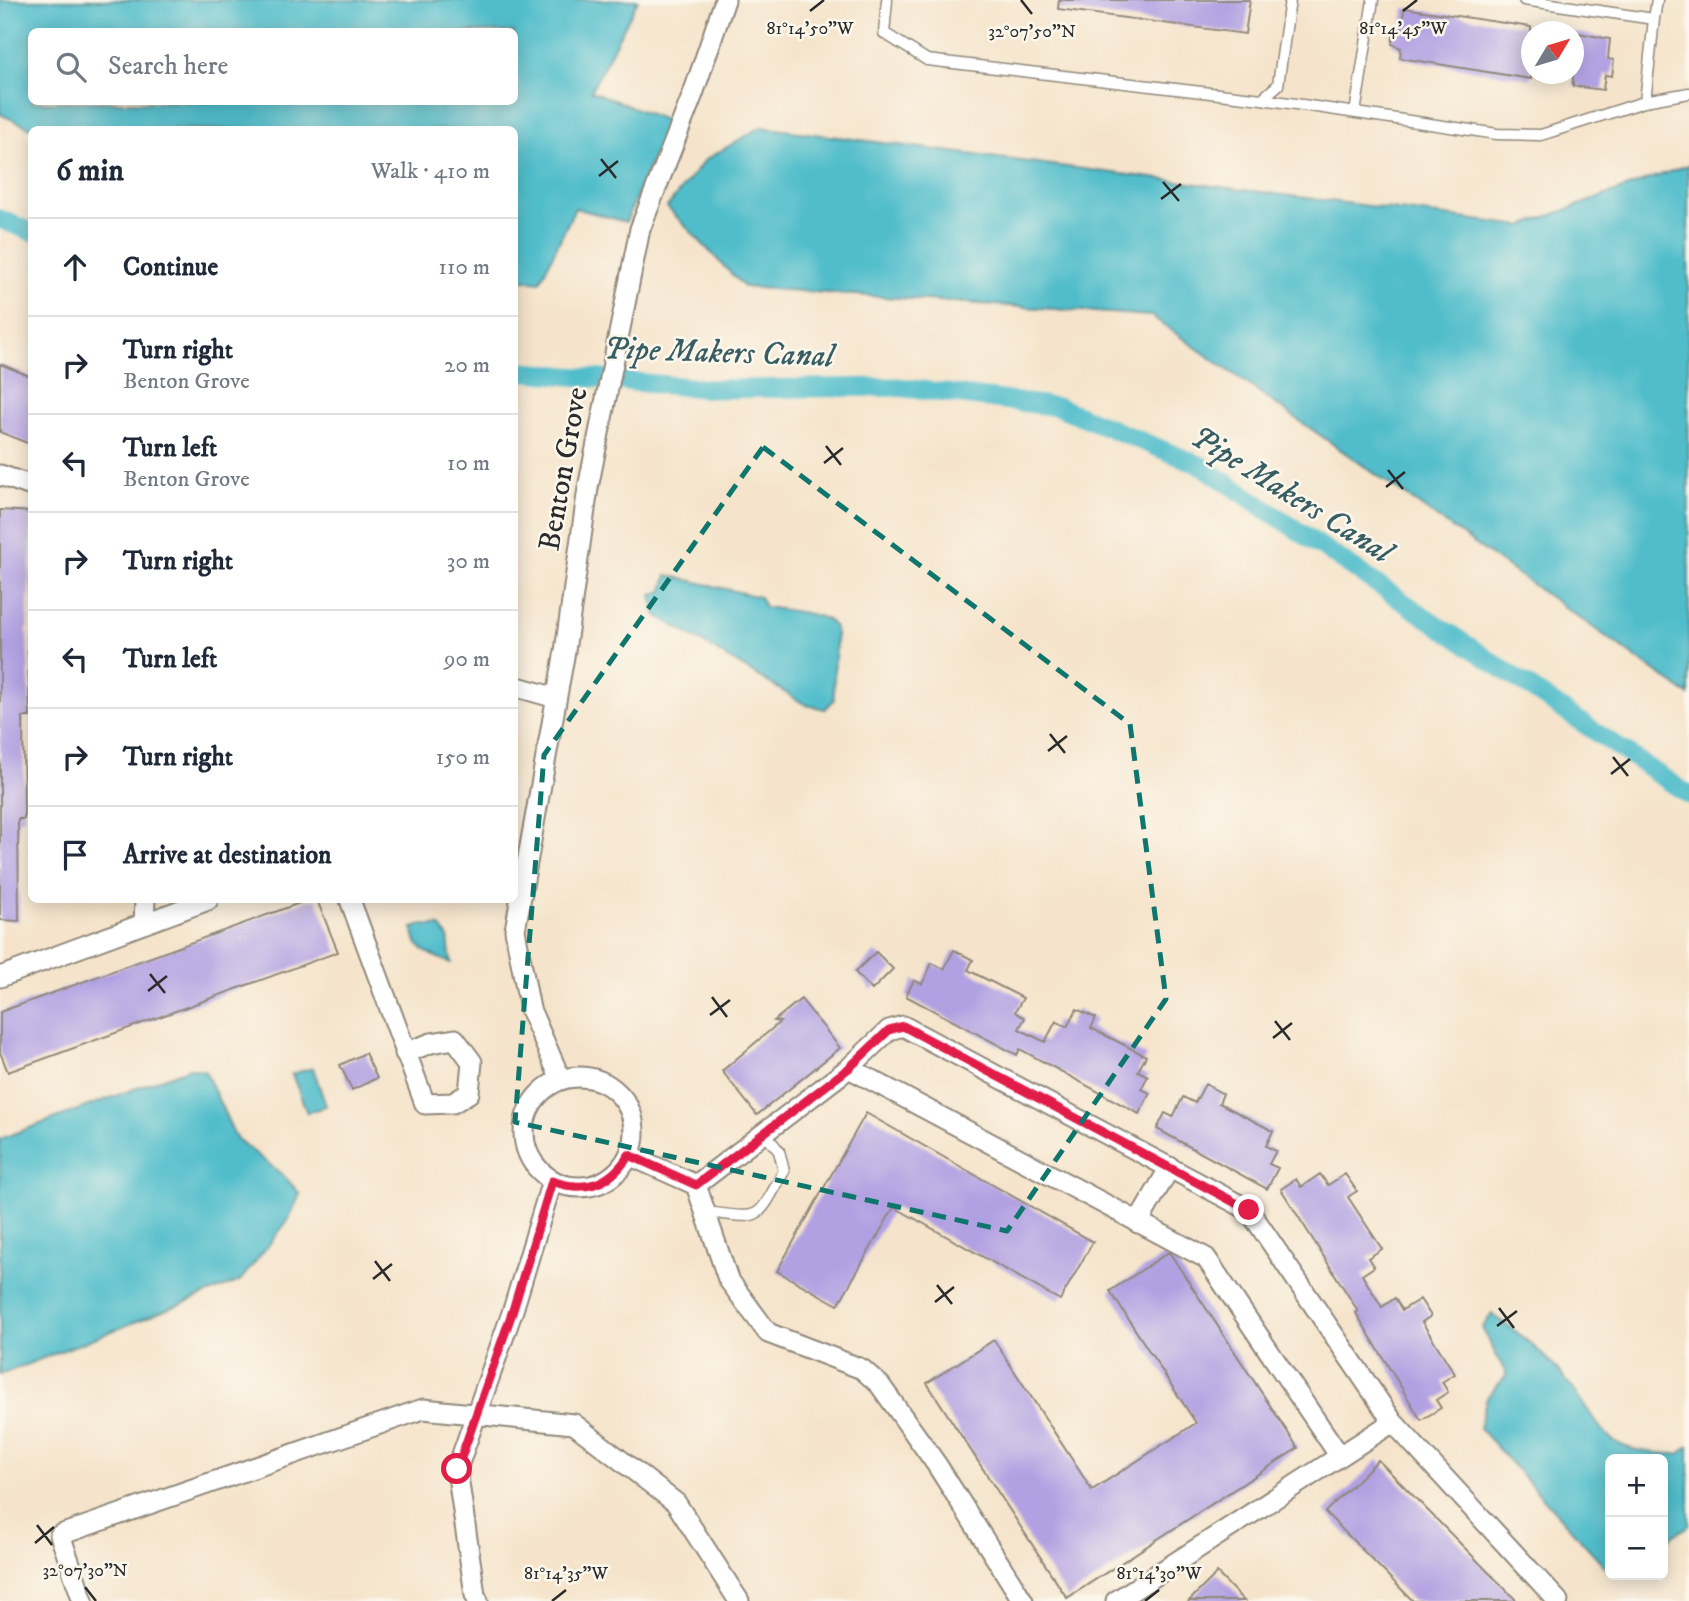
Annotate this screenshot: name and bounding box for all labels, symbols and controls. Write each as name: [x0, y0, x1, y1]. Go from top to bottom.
text: 81°14'50"W: [767, 18, 854, 40]
text: 81°14'45"W: [1359, 18, 1447, 40]
text: 32°07'50"N: [988, 21, 1076, 43]
north arrow: [1521, 21, 1584, 84]
search box: [28, 28, 518, 105]
icon: search: [52, 48, 90, 86]
text: Search here: [108, 50, 228, 83]
text: 6 min: [56, 153, 124, 190]
text: Walk · 410 m: [371, 157, 490, 186]
icon: ahead: [56, 248, 94, 286]
text: Continue: [123, 251, 218, 284]
text: 110 m: [439, 253, 490, 282]
water label: Pipe Makers Canal: [603, 329, 838, 377]
text: Turn right: [123, 334, 233, 367]
icon: right: [56, 346, 94, 384]
text: 20 m: [444, 351, 490, 380]
text: Benton Grove: [123, 367, 250, 396]
street label: Benton Grove: [531, 384, 597, 554]
water label: Pipe Makers Canal: [1183, 417, 1402, 575]
text: Turn left: [123, 432, 217, 465]
icon: left: [56, 444, 94, 482]
text: 10 m: [447, 449, 490, 478]
text: Benton Grove: [123, 465, 250, 494]
icon: right: [56, 542, 94, 580]
text: Turn right: [123, 545, 233, 578]
text: 30 m: [447, 547, 490, 576]
icon: left: [56, 640, 94, 678]
text: Turn left: [123, 643, 217, 676]
text: 90 m: [444, 645, 490, 674]
icon: right: [56, 738, 94, 776]
text: Turn right: [123, 741, 233, 774]
text: 150 m: [436, 743, 490, 772]
icon: arrive: [56, 836, 94, 874]
text: Arrive at destination: [123, 839, 332, 872]
route end: [1233, 1194, 1264, 1225]
route start: [441, 1453, 472, 1484]
map controls: [1605, 1454, 1668, 1580]
button: +: [1605, 1454, 1668, 1517]
button: −: [1605, 1517, 1668, 1580]
text: 32°07'30"N: [42, 1560, 128, 1582]
text: 81°14'35"W: [524, 1563, 609, 1585]
text: 81°14'30"W: [1117, 1563, 1202, 1585]

